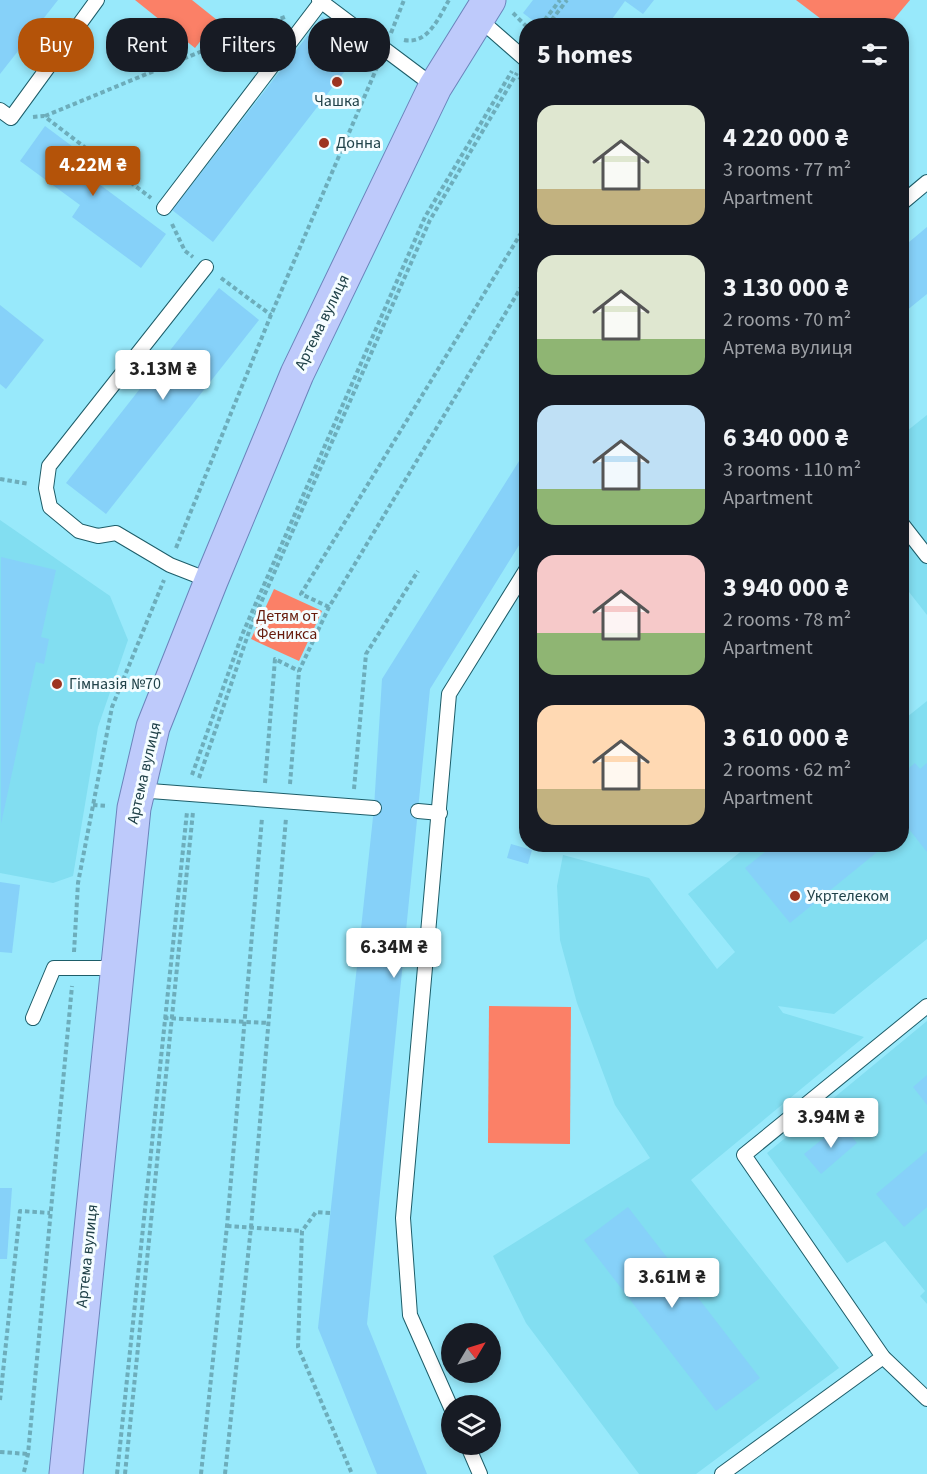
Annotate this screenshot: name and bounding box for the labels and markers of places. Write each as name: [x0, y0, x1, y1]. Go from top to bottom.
marker: Чашка: [330, 75, 344, 89]
place label: Чашка: [314, 90, 360, 112]
place label: Донна: [336, 132, 381, 154]
marker: Донна: [317, 136, 331, 150]
pin: 4.22M ₴: [38, 146, 148, 197]
pin: 3.13M ₴: [108, 350, 218, 401]
place label: Гімназія №70: [69, 673, 161, 695]
marker: Гімназія №70: [50, 677, 64, 691]
place label: Укртелеком: [807, 885, 889, 907]
marker: Укртелеком: [788, 889, 802, 903]
pin: 6.34M ₴: [339, 928, 449, 979]
pin: 3.94M ₴: [776, 1098, 886, 1149]
pin: 3.61M ₴: [617, 1258, 727, 1309]

